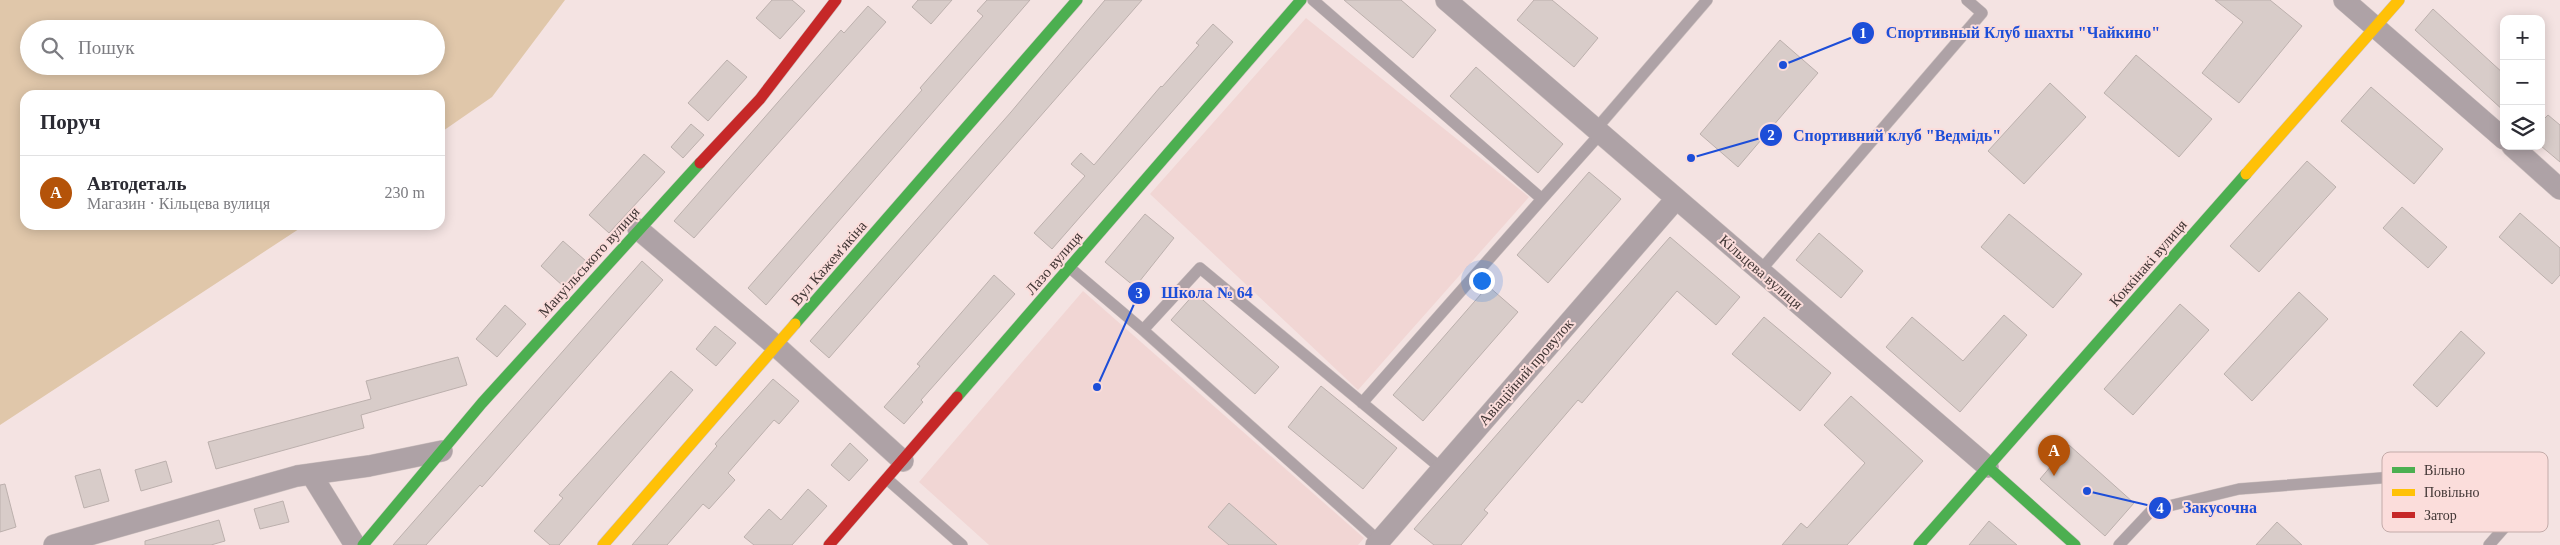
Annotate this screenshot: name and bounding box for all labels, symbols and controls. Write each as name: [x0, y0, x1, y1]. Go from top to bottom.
map controls: [2500, 15, 2545, 150]
button: +: [2500, 15, 2545, 60]
callout: Спортивный Клуб шахты "Чайкино": [1851, 17, 2170, 48]
search box: [20, 20, 445, 75]
text: Спортивный Клуб шахты "Чайкино": [1886, 24, 2160, 42]
text: 1: [1859, 25, 1867, 41]
icon: search: [38, 34, 66, 62]
text: Пошук: [78, 37, 135, 58]
button: −: [2500, 60, 2545, 105]
button: layers: [2500, 105, 2545, 150]
text: Поруч: [40, 110, 101, 134]
callout: Спортивний клуб "Ведмідь": [1758, 120, 2011, 151]
text: 2: [1767, 127, 1775, 143]
text: Спортивний клуб "Ведмідь": [1793, 127, 2001, 145]
text: Автодеталь: [87, 173, 187, 194]
text: A: [50, 184, 62, 201]
text: 230 m: [385, 184, 425, 201]
text: Магазин · Кільцева вулиця: [87, 195, 270, 212]
street label: Мануільського вулиця: [535, 204, 643, 320]
street label: Коккінакі вулиця: [2106, 216, 2190, 309]
street label: Вул Кажем'якіна: [788, 217, 870, 308]
street label: Лазо вулиця: [1022, 228, 1086, 298]
street label: Кільцева вулиця: [1716, 232, 1806, 312]
your location: [1469, 268, 1495, 294]
callout: Школа № 64: [1126, 277, 1263, 308]
text: Школа № 64: [1161, 284, 1253, 301]
text: 3: [1135, 285, 1143, 301]
street label: Авіаційний провулок: [1476, 315, 1577, 428]
pin: A: [2038, 435, 2070, 476]
legend: [2382, 452, 2548, 532]
text: Вільно: [2424, 463, 2465, 478]
text: Повільно: [2424, 485, 2479, 500]
callout: Закусочна: [2148, 492, 2267, 523]
text: Закусочна: [2183, 499, 2257, 517]
text: 4: [2156, 500, 2164, 516]
text: Затор: [2424, 508, 2457, 523]

